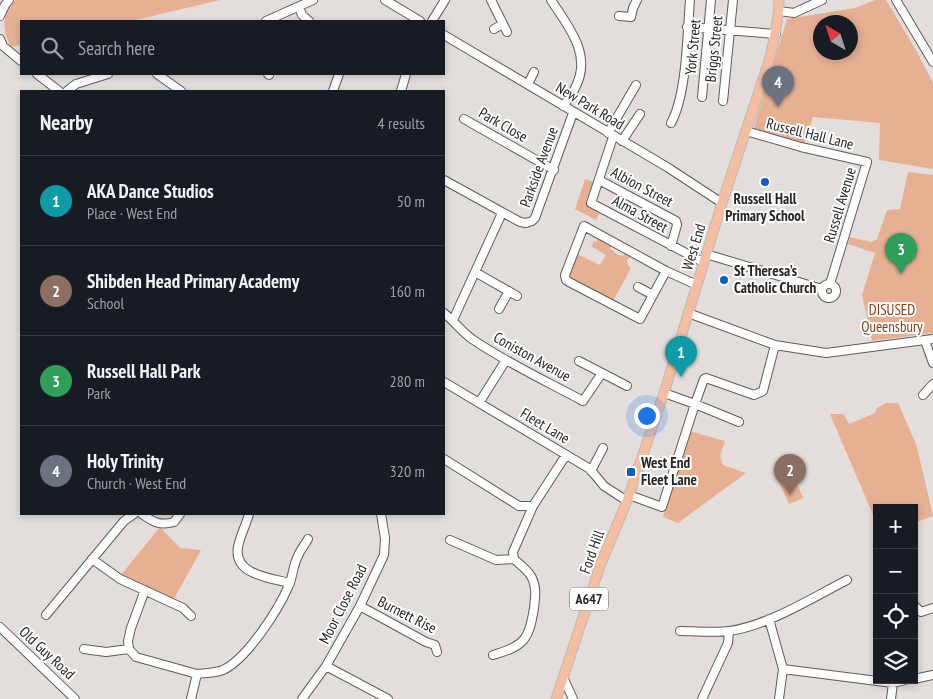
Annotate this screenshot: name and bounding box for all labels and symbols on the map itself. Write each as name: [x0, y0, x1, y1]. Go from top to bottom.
street label: Briggs Street: [701, 15, 726, 83]
north arrow: [813, 15, 858, 60]
street label: York Street: [681, 18, 704, 76]
pin: 4: [762, 66, 794, 107]
street label: New Park Road: [553, 78, 628, 133]
street label: Park Close: [475, 103, 531, 146]
street label: Russell Hall Lane: [765, 114, 856, 154]
street label: Parkside Avenue: [515, 124, 562, 210]
street label: Albion Street: [608, 162, 677, 211]
street label: Russell Avenue: [819, 165, 860, 245]
marker: Russell Hall Primary School: [759, 176, 771, 188]
place label: Russell Hall Primary School: [725, 189, 805, 225]
street label: Alma Street: [609, 191, 671, 237]
street label: West End: [677, 221, 710, 272]
pin: 3: [885, 233, 917, 274]
place label: St Theresa's Catholic Church: [734, 261, 816, 297]
marker: St Theresa's Catholic Church: [718, 274, 730, 286]
park label: DISUSED Queensbury: [861, 300, 923, 336]
street label: Coniston Avenue: [490, 327, 574, 386]
pin: 1: [665, 336, 697, 377]
your location: [634, 403, 660, 429]
street label: Fleet Lane: [517, 404, 573, 448]
place label: West End Fleet Lane: [640, 453, 697, 489]
pin: 2: [774, 454, 806, 495]
marker: West End Fleet Lane: [625, 466, 637, 478]
street label: Ford Hill: [575, 527, 608, 576]
street label: Moor Close Road: [314, 561, 371, 647]
road number: A647: [570, 588, 608, 610]
street label: Burnett Rise: [375, 592, 440, 637]
street label: Old Guy Road: [16, 622, 79, 683]

